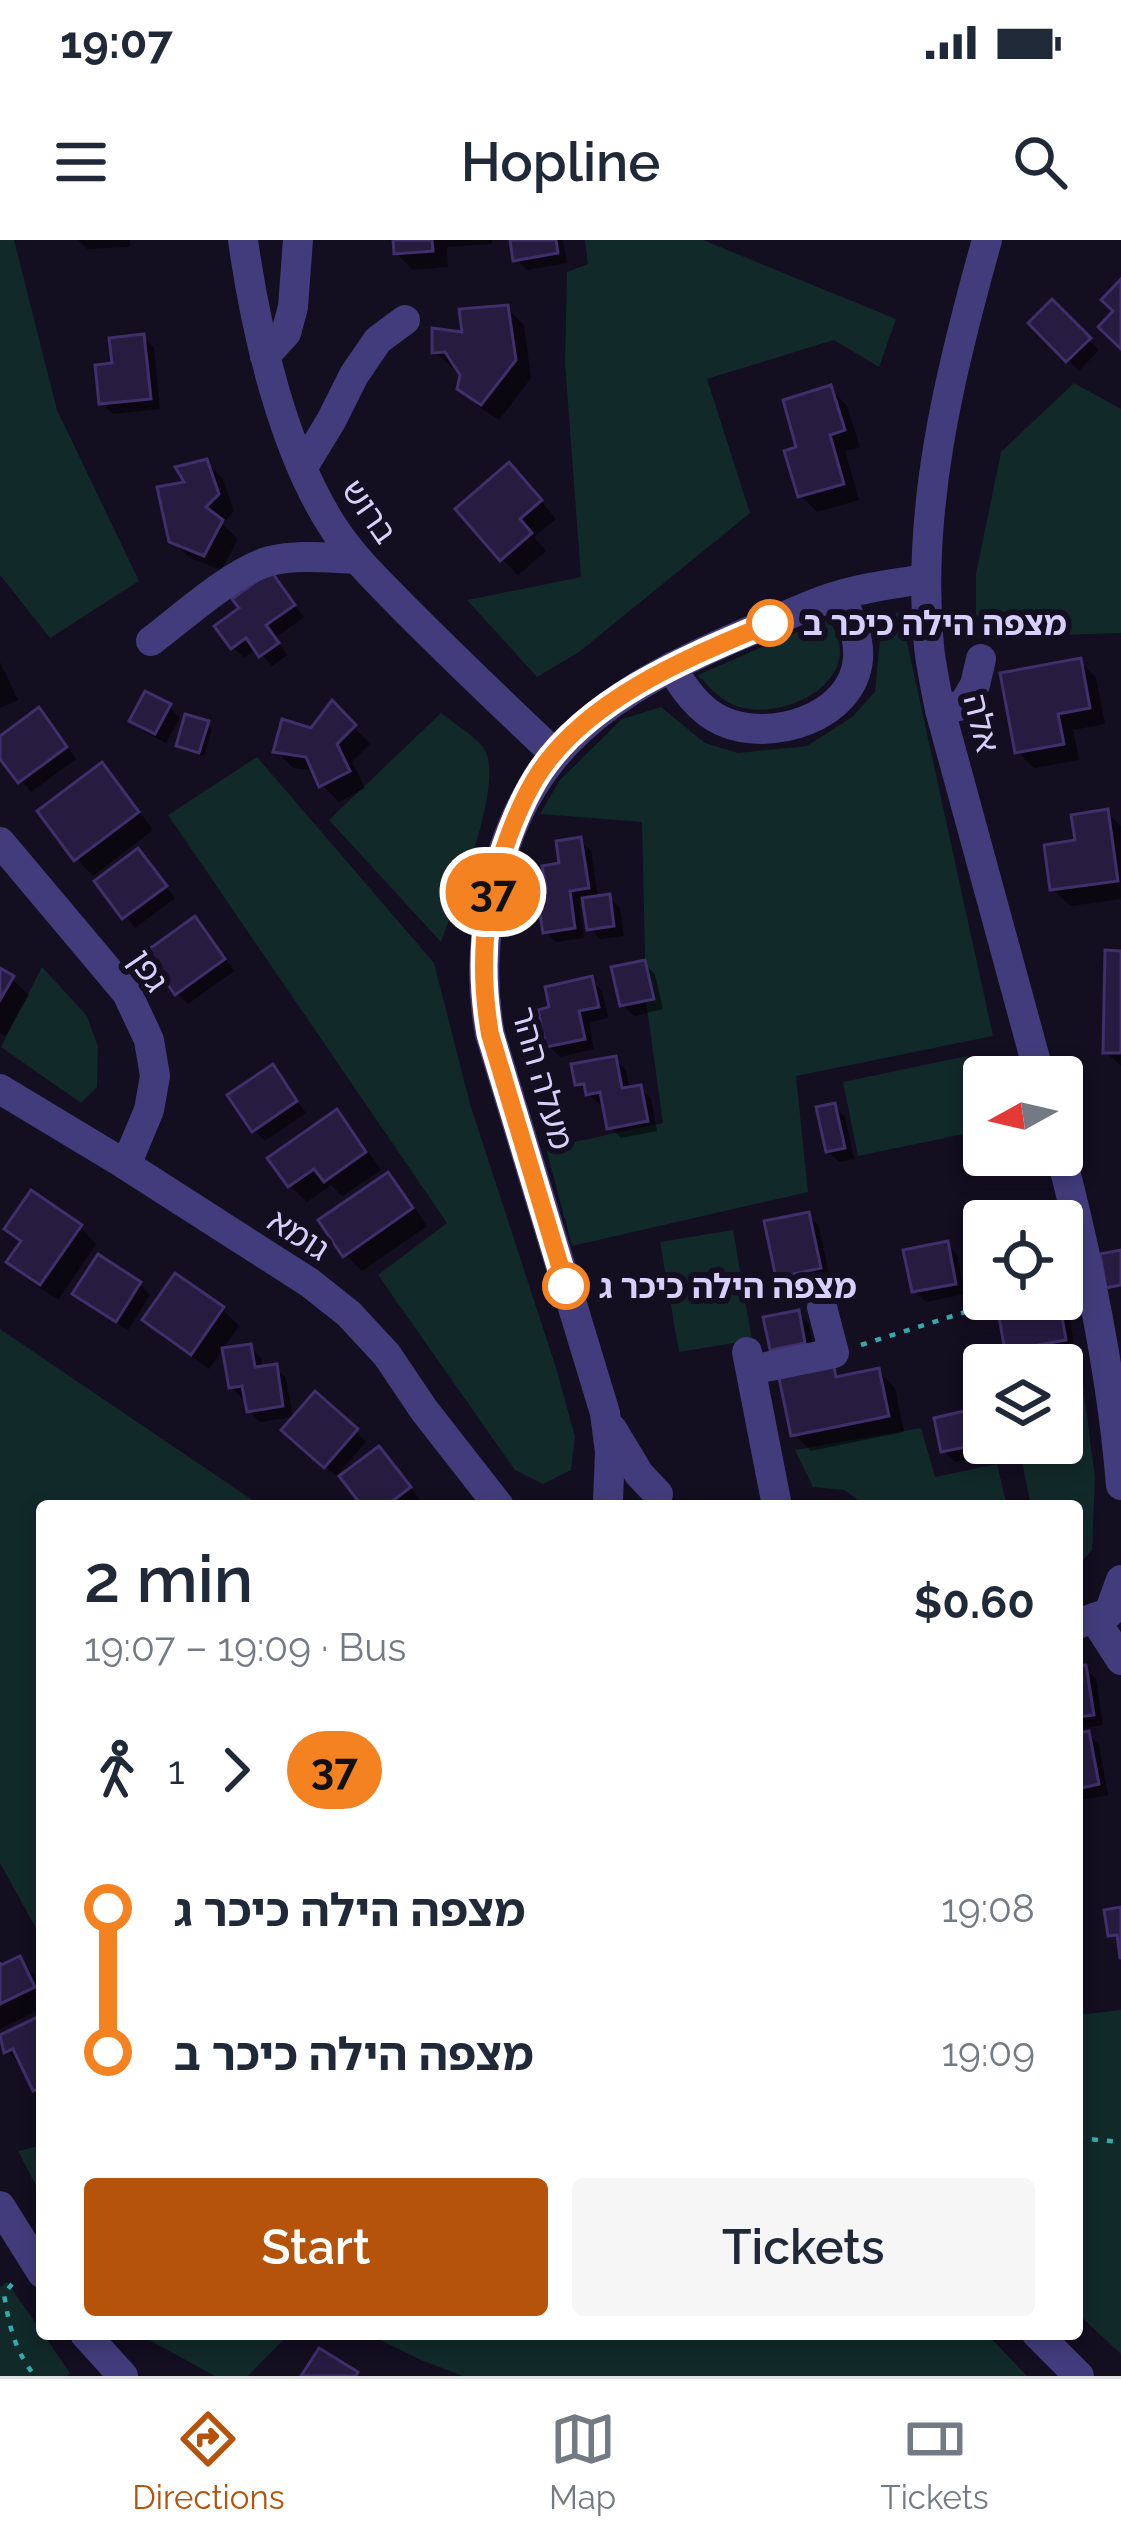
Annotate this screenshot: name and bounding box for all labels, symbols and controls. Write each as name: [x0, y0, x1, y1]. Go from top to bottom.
text: 19:07: [60, 16, 173, 69]
icon: menu: [48, 129, 114, 195]
icon: search: [1007, 129, 1073, 195]
text: Hopline: [461, 130, 660, 194]
street label: ברוש: [334, 472, 405, 551]
marker: מצפה הילה כיכר ב: [748, 601, 792, 645]
place label: מצפה הילה כיכר ב: [803, 604, 1067, 643]
street label: אלה: [956, 690, 1008, 756]
line badge: 37: [439, 853, 547, 931]
text: 37: [470, 867, 517, 916]
street label: גפן: [121, 942, 177, 999]
street label: מעלה ההר: [504, 1002, 581, 1154]
north arrow: [963, 1056, 1083, 1176]
map controls: [963, 1056, 1083, 1464]
street label: גומא: [261, 1200, 337, 1268]
button: locate: [963, 1200, 1083, 1320]
marker: מצפה הילה כיכר ג: [544, 1264, 588, 1308]
place label: מצפה הילה כיכר ג: [599, 1267, 857, 1306]
button: layers: [963, 1344, 1083, 1464]
text: 2 min: [84, 1540, 253, 1617]
text: $0.60: [914, 1576, 1035, 1629]
text: 19:07 – 19:09 · Bus: [84, 1624, 406, 1670]
icon: walk: [84, 1737, 150, 1803]
icon: forward: [203, 1737, 269, 1803]
text: 37: [311, 1745, 358, 1794]
text: 1: [168, 1747, 185, 1793]
text: מצפה הילה כיכר ג: [174, 1884, 525, 1937]
text: 19:08: [941, 1885, 1035, 1931]
text: מצפה הילה כיכר ב: [174, 2028, 534, 2081]
text: 19:09: [941, 2029, 1035, 2075]
button: Start: [84, 2178, 548, 2316]
button: Tickets: [572, 2178, 1035, 2316]
tab: Directions: [132, 2406, 285, 2517]
tab: Map: [549, 2406, 616, 2517]
tab: Tickets: [881, 2406, 989, 2517]

